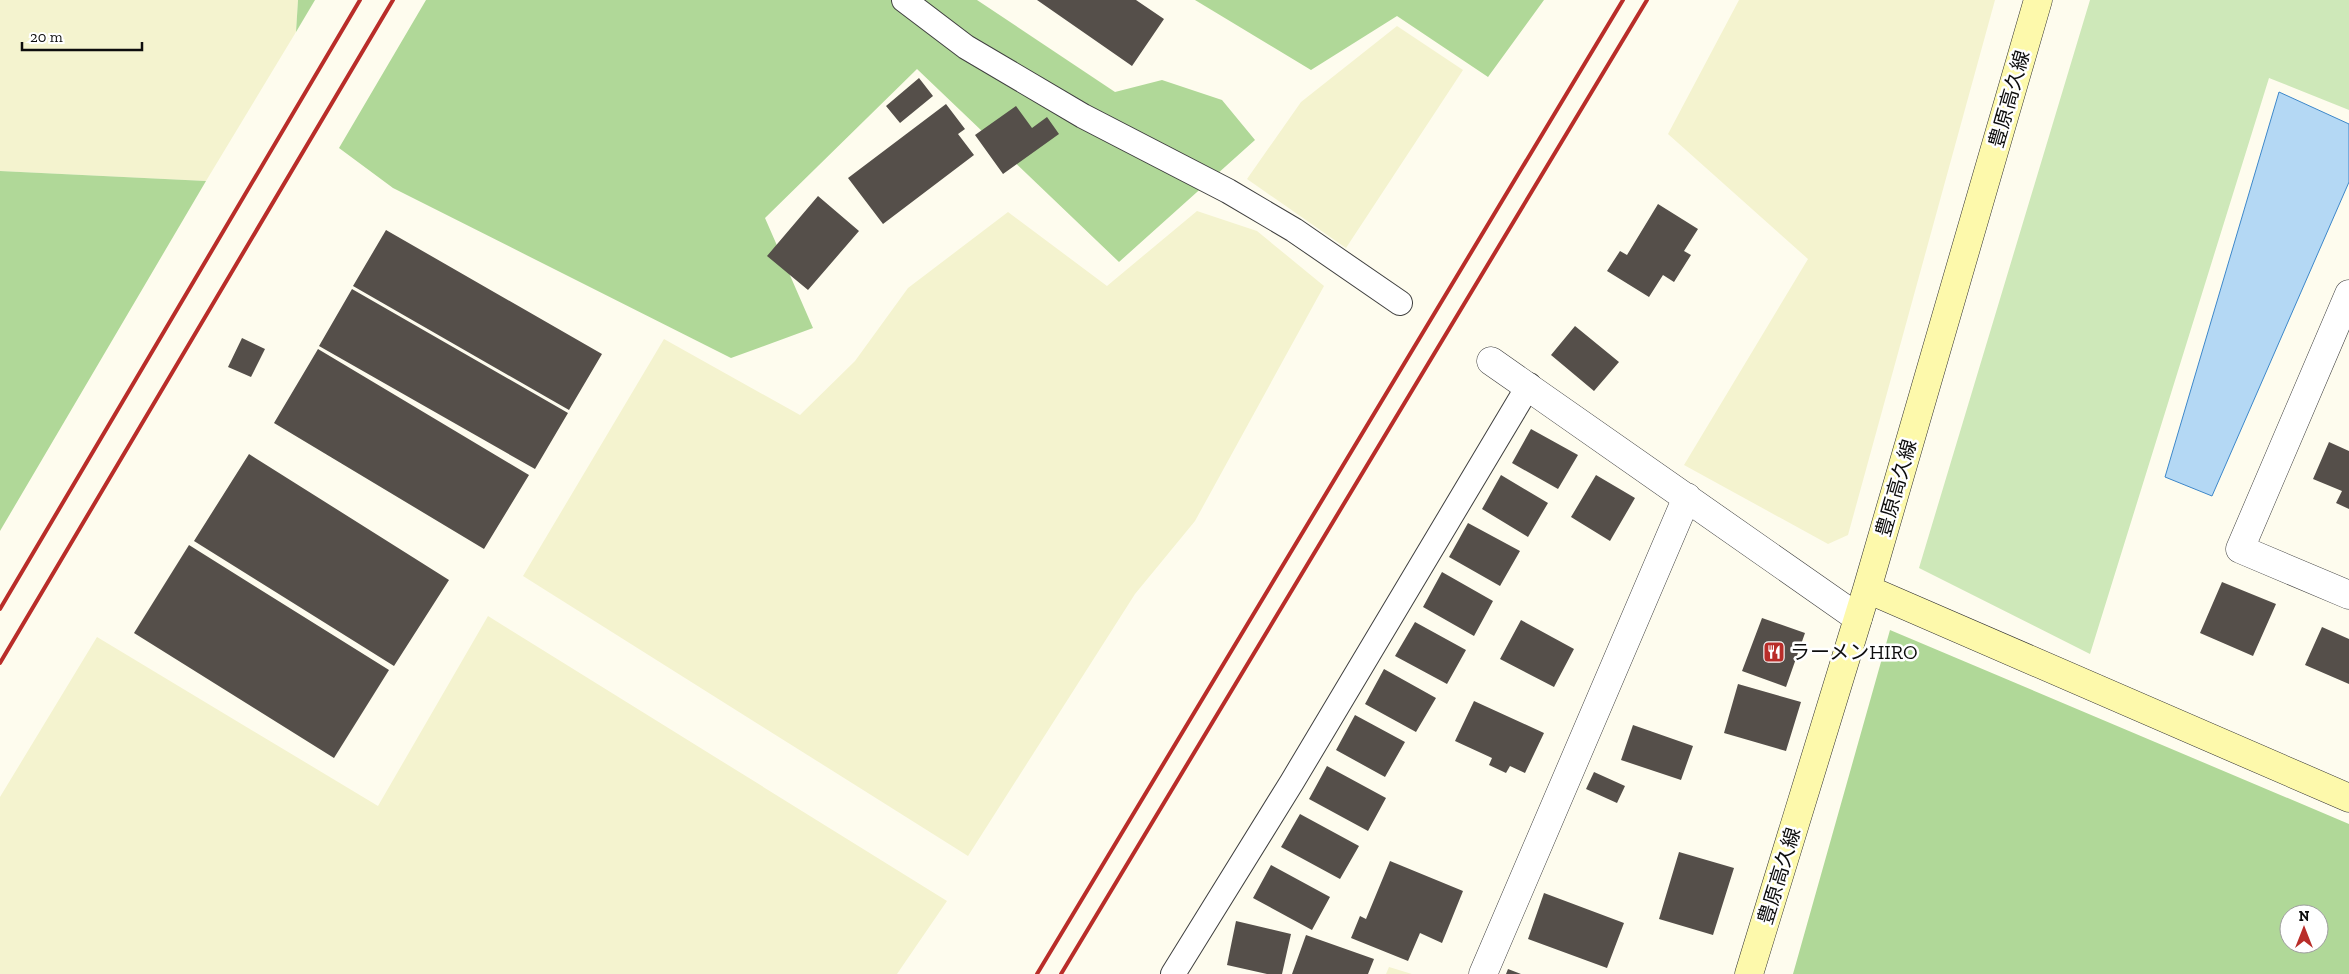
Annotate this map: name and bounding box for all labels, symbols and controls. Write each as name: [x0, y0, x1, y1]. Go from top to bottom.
scale bar: [22, 20, 142, 52]
text: 20 m: [30, 28, 63, 46]
street label: 豊原高久線: [1984, 48, 2034, 150]
street label: 豊原高久線: [1871, 437, 1921, 539]
restaurant icon: ラーメンHIRO: [1762, 640, 1786, 664]
place label: ラーメンHIRO: [1790, 640, 1918, 664]
street label: 豊原高久線: [1753, 825, 1805, 927]
north arrow: [2279, 904, 2329, 954]
text: N: [2299, 908, 2310, 925]

